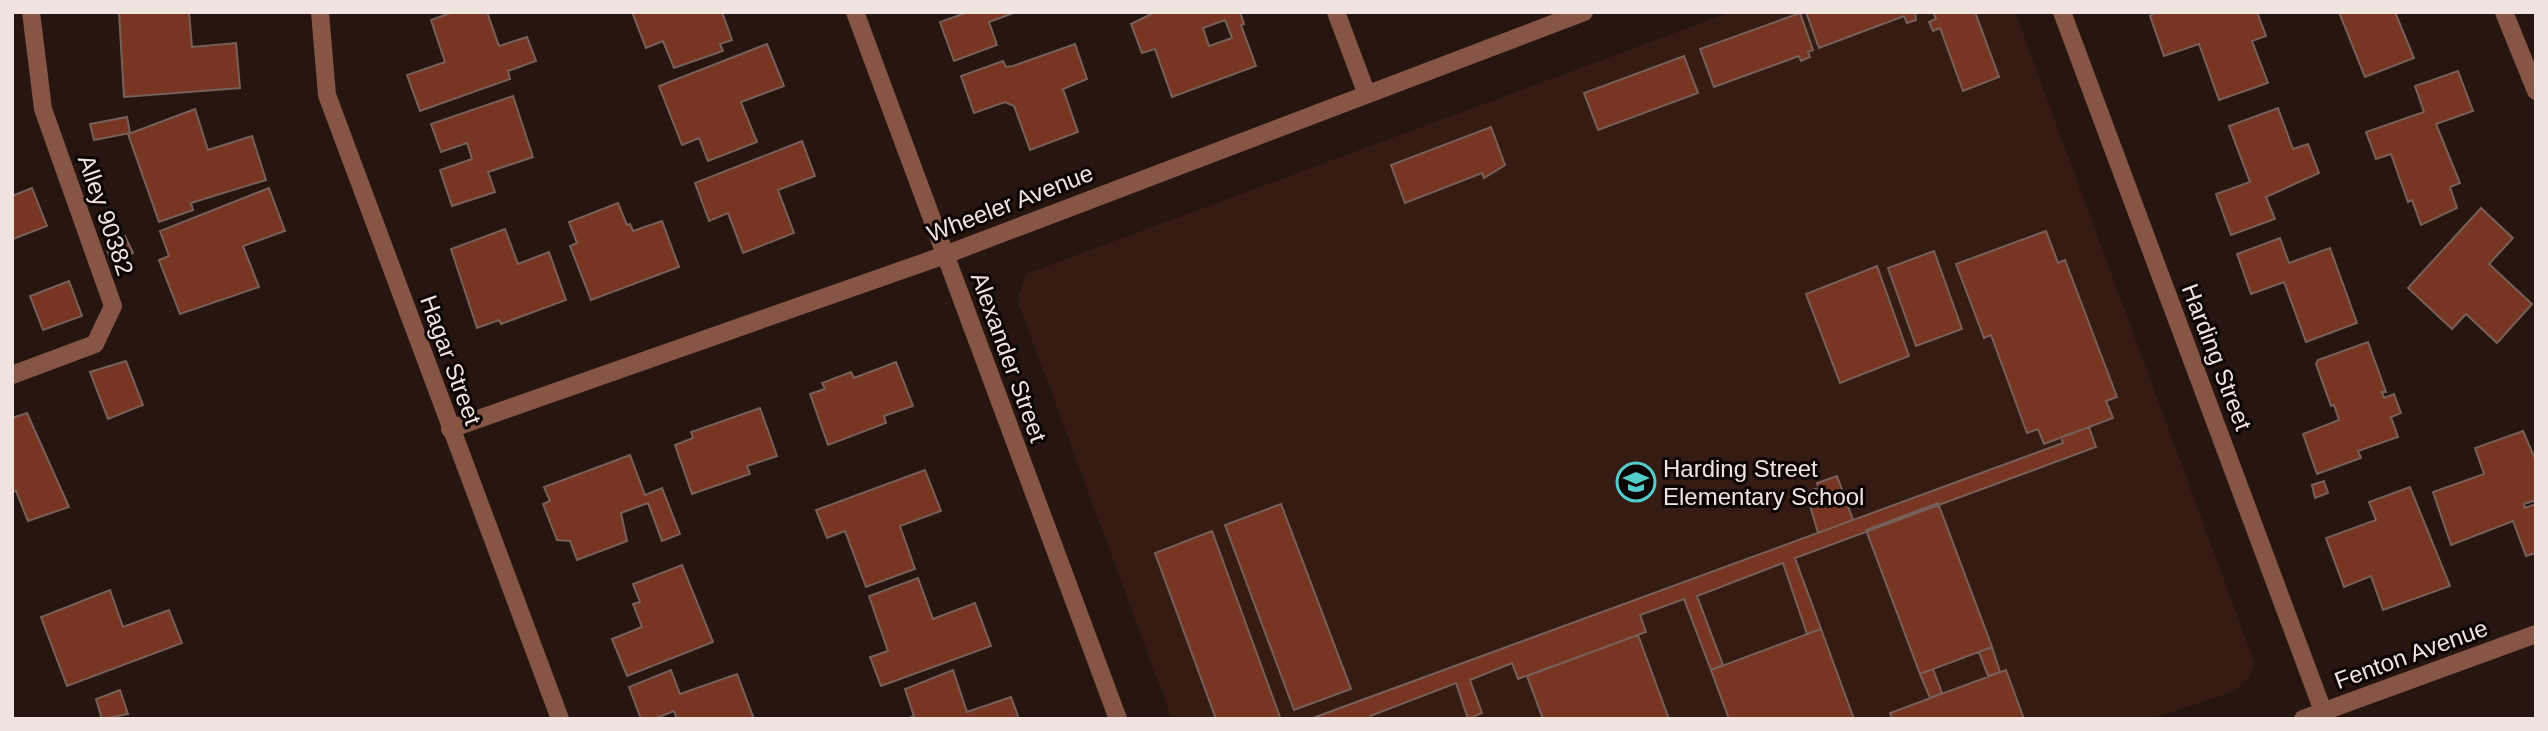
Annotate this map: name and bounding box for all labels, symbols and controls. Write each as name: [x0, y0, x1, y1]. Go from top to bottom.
street label: Alley 90382: [73, 151, 139, 279]
street label: Wheeler Avenue: [923, 159, 1097, 247]
street label: Alexander Street: [966, 268, 1052, 446]
street label: Harding Street: [2177, 280, 2257, 434]
street label: Hagar Street: [415, 291, 487, 429]
place label: Harding Street Elementary School: [1663, 455, 1864, 510]
school or university icon: Harding Street Elementary School: [1615, 461, 1657, 503]
street label: Fenton Avenue: [2331, 614, 2491, 694]

